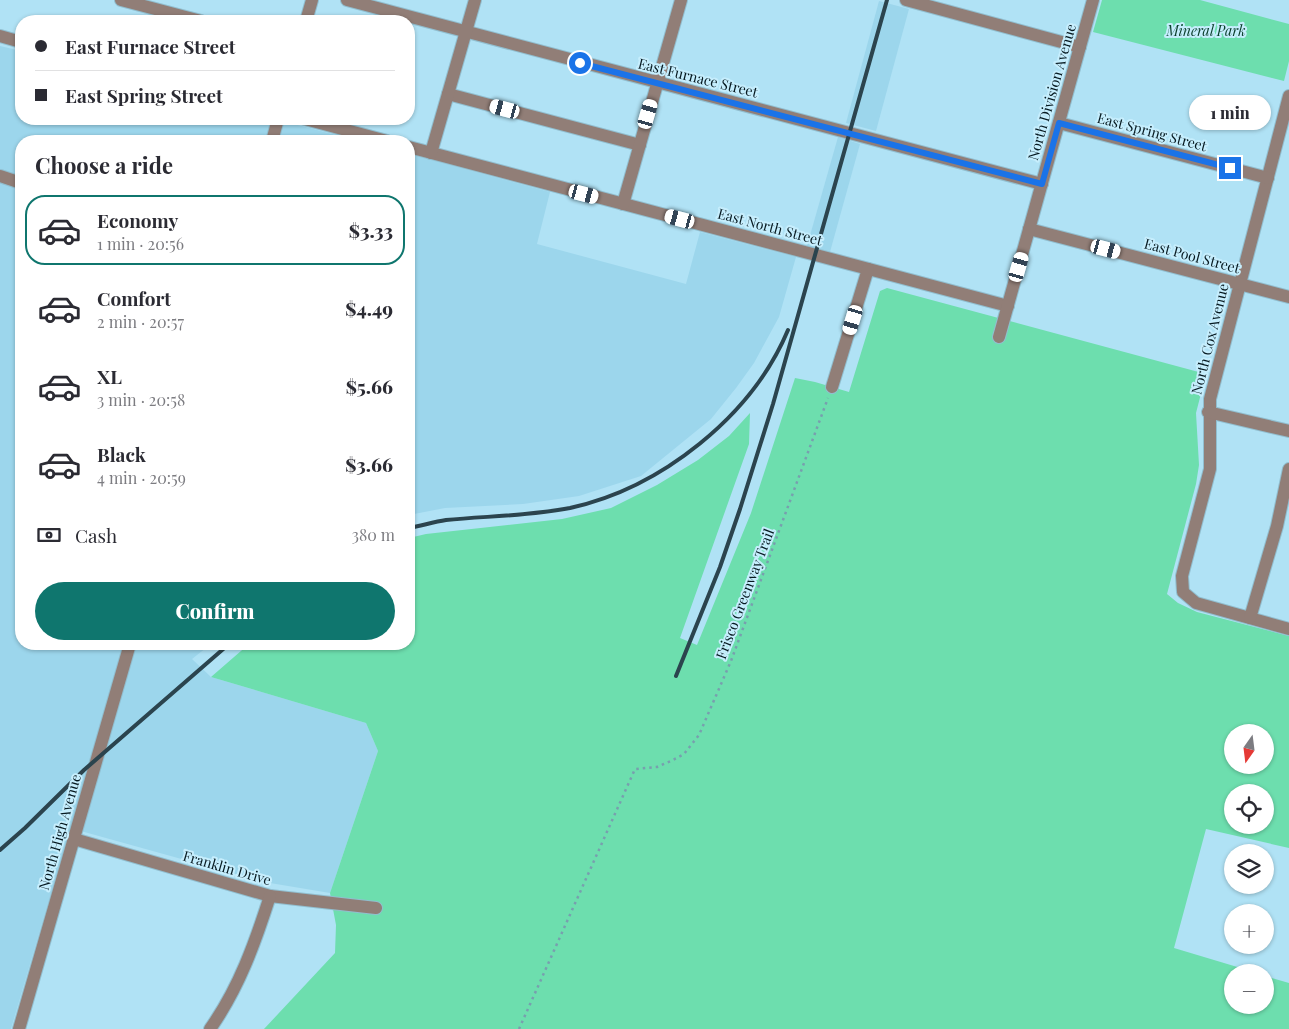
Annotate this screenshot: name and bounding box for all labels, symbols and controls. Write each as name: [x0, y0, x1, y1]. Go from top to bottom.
street label: North Division Avenue: [1023, 21, 1080, 162]
park label: Mineral Park: [1166, 21, 1245, 40]
text: East Furnace Street: [65, 33, 235, 59]
route start: [569, 52, 591, 74]
street label: East Furnace Street: [636, 53, 761, 102]
text: East Spring Street: [65, 82, 223, 108]
callout: 1 min: [1189, 96, 1271, 130]
car: [488, 98, 521, 120]
car: [636, 98, 659, 130]
text: 1 min: [1210, 102, 1250, 123]
street label: East Spring Street: [1095, 108, 1210, 156]
text: Choose a ride: [35, 150, 173, 180]
route end: [1219, 157, 1241, 179]
car: [567, 183, 600, 205]
street label: East North Street: [716, 203, 826, 250]
text: Economy: [97, 207, 178, 233]
icon: car: [37, 208, 82, 253]
car: [663, 208, 696, 230]
text: $3.33: [349, 217, 393, 243]
text: 1 min · 20:56: [97, 233, 184, 254]
street label: East Pool Street: [1142, 234, 1243, 278]
car: [1089, 238, 1122, 260]
car: [1007, 251, 1030, 283]
street label: North Cox Avenue: [1187, 281, 1232, 396]
text: Comfort: [97, 285, 171, 311]
icon: car: [37, 286, 82, 331]
text: $4.49: [345, 295, 393, 321]
car: [841, 303, 864, 337]
text: 2 min · 20:57: [97, 311, 184, 332]
text: XL: [97, 363, 122, 389]
icon: car: [37, 364, 82, 409]
text: $5.66: [346, 373, 393, 399]
text: 3 min · 20:58: [97, 389, 185, 410]
text: Black: [97, 441, 146, 467]
icon: car: [37, 442, 82, 487]
text: $3.66: [345, 451, 393, 477]
text: 4 min · 20:59: [97, 467, 186, 488]
icon: cash: [35, 521, 63, 549]
text: Cash: [75, 522, 117, 548]
text: 380 m: [352, 524, 395, 545]
street label: Frisco Greenway Trail: [711, 526, 778, 662]
button: Confirm: [35, 582, 395, 640]
north arrow: [1224, 724, 1274, 774]
map controls: [1224, 724, 1274, 1014]
street label: North High Avenue: [34, 772, 85, 892]
button: locate: [1224, 784, 1274, 834]
button: layers: [1224, 844, 1274, 894]
street label: Franklin Drive: [181, 846, 274, 889]
button: +: [1224, 904, 1274, 954]
button: −: [1224, 964, 1274, 1014]

